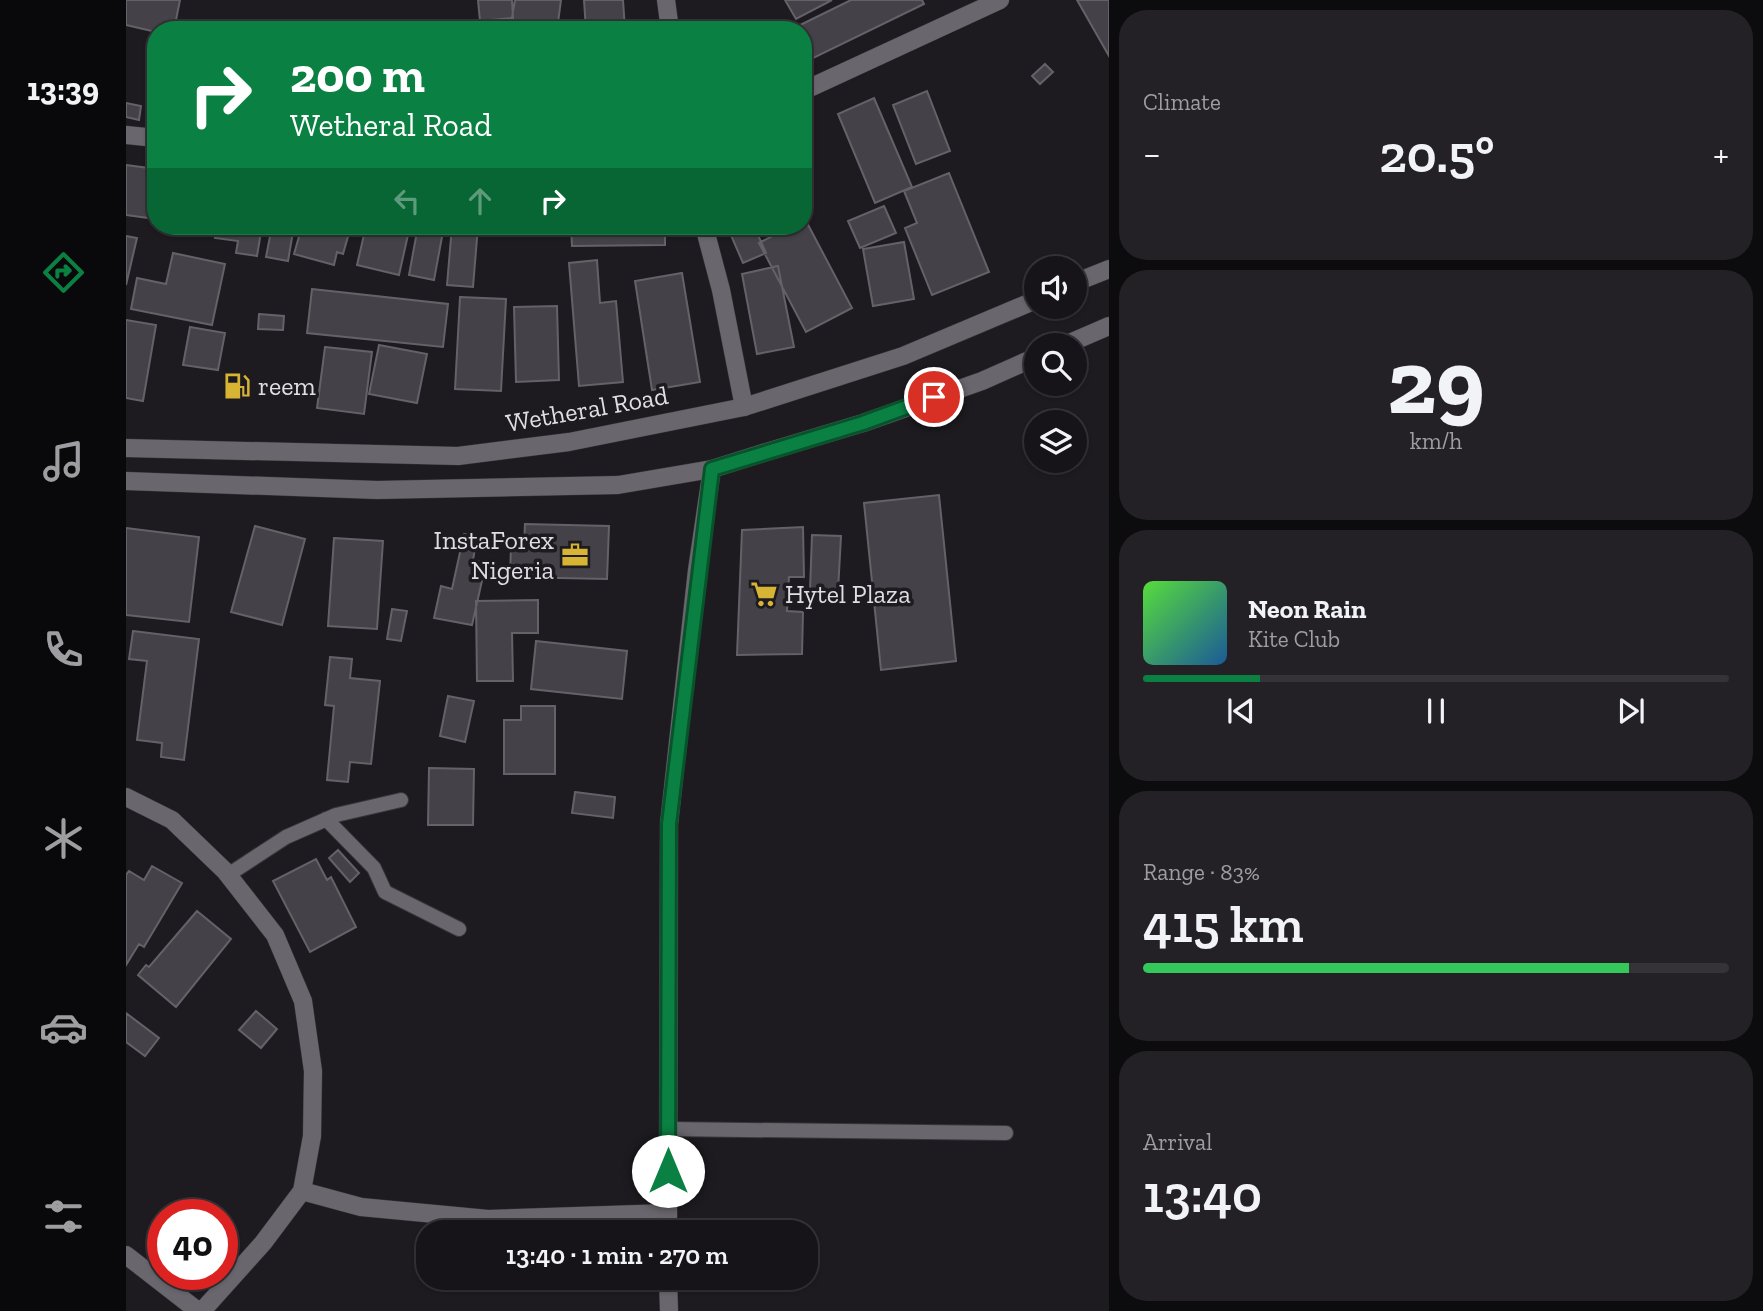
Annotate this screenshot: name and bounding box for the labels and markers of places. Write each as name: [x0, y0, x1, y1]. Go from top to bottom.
pin: [904, 367, 964, 427]
place label: reem: [258, 370, 316, 402]
fuel station icon: reem: [222, 371, 252, 401]
place label: InstaForex Nigeria: [434, 524, 554, 586]
office icon: InstaForex Nigeria: [560, 540, 590, 570]
place label: Hytel Plaza: [785, 578, 911, 610]
supermarket icon: Hytel Plaza: [749, 579, 779, 609]

